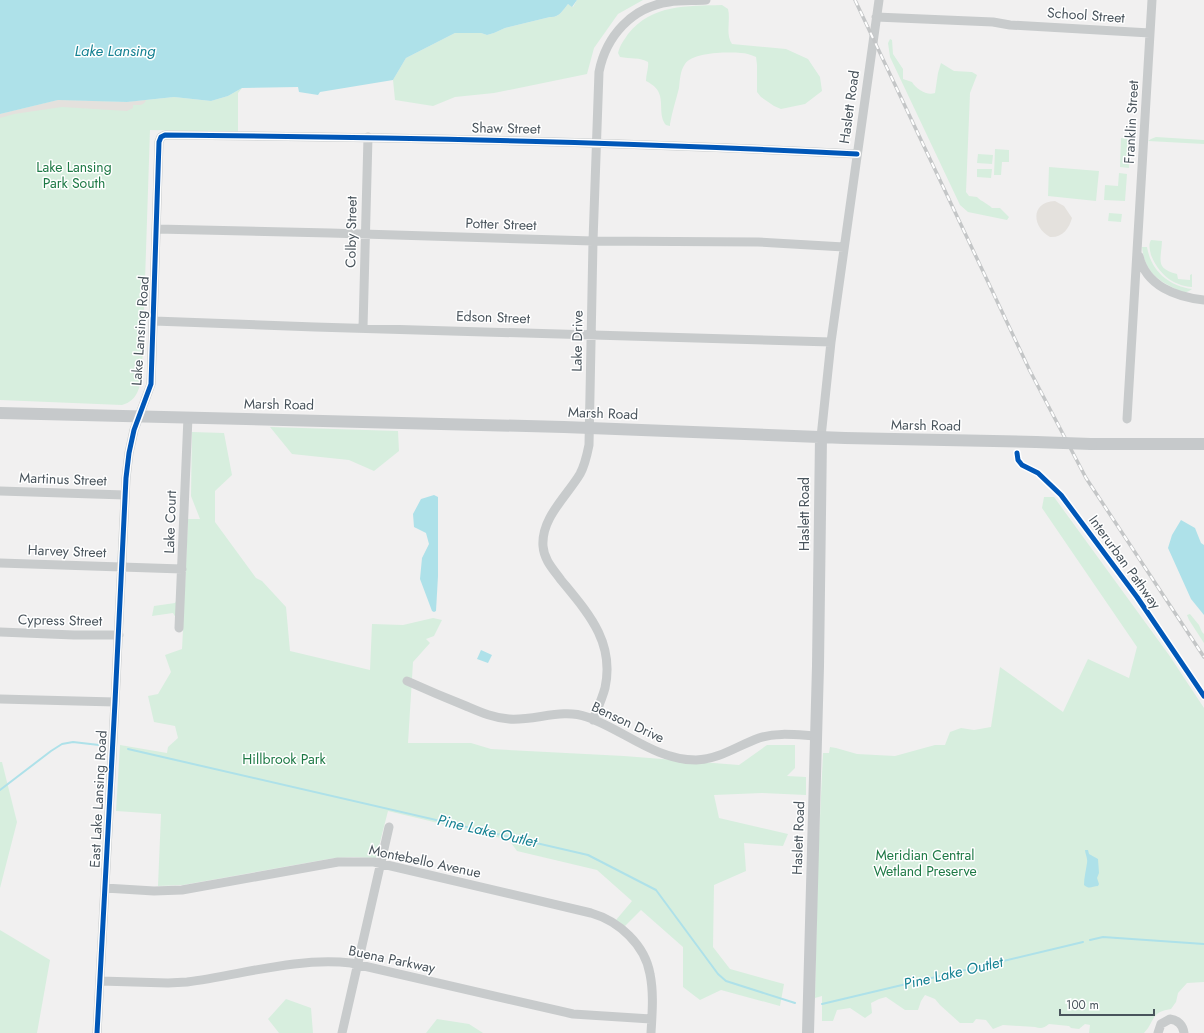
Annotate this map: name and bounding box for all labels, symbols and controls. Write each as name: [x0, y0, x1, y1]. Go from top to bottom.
street label: School Street: [1046, 2, 1126, 28]
water label: Lake Lansing: [74, 40, 156, 62]
street label: Haslett Road: [834, 69, 864, 145]
street label: Franklin Street: [1119, 79, 1143, 164]
street label: Shaw Street: [471, 117, 541, 139]
park label: Lake Lansing Park South: [36, 157, 112, 193]
street label: Colby Street: [340, 195, 362, 268]
street label: Potter Street: [465, 213, 538, 235]
street label: Lake Lansing Road: [126, 276, 154, 386]
street label: Edson Street: [456, 306, 531, 328]
street label: Lake Drive: [566, 310, 588, 372]
street label: Marsh Road: [244, 393, 314, 415]
street label: Marsh Road: [568, 402, 638, 424]
street label: Marsh Road: [891, 414, 961, 436]
street label: Martinus Street: [19, 467, 108, 491]
street label: Haslett Road: [794, 477, 814, 551]
street label: Lake Court: [159, 489, 181, 554]
street label: Interurban Pathway: [1084, 511, 1166, 614]
street label: Harvey Street: [27, 540, 107, 562]
street label: Cypress Street: [18, 609, 103, 631]
street label: Benson Drive: [588, 696, 668, 748]
street label: East Lake Lansing Road: [84, 730, 112, 868]
park label: Hillbrook Park: [242, 749, 326, 769]
street label: Haslett Road: [787, 801, 809, 875]
water label: Pine Lake Outlet: [435, 809, 540, 853]
street label: Montebello Avenue: [367, 839, 483, 883]
park label: Meridian Central Wetland Preserve: [873, 845, 977, 881]
street label: Buena Parkway: [347, 940, 438, 978]
water label: Pine Lake Outlet: [901, 951, 1006, 995]
scale bar: [1060, 991, 1154, 1017]
text: 100 m: [1066, 996, 1099, 1014]

